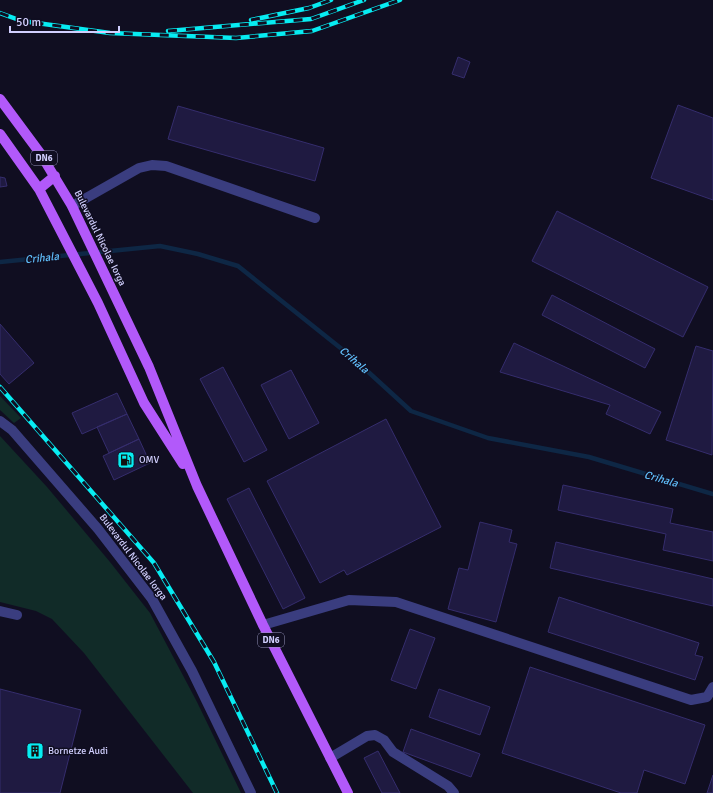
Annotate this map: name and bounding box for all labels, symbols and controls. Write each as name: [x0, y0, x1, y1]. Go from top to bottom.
scale bar: [10, 8, 119, 34]
text: 50 m: [16, 15, 41, 30]
road number: DN6: [31, 151, 57, 165]
street label: Bulevardul Nicolae Iorga: [72, 188, 128, 288]
water label: Crihala: [24, 250, 60, 266]
water label: Crihala: [337, 344, 372, 376]
fuel station icon: OMV: [116, 450, 136, 470]
place label: OMV: [139, 454, 159, 466]
water label: Crihala: [643, 468, 680, 490]
street label: Bulevardul Nicolae Iorga: [97, 511, 169, 603]
road number: DN6: [258, 633, 284, 647]
building icon: Bornetze Audi: [25, 741, 45, 761]
place label: Bornetze Audi: [48, 745, 108, 757]

